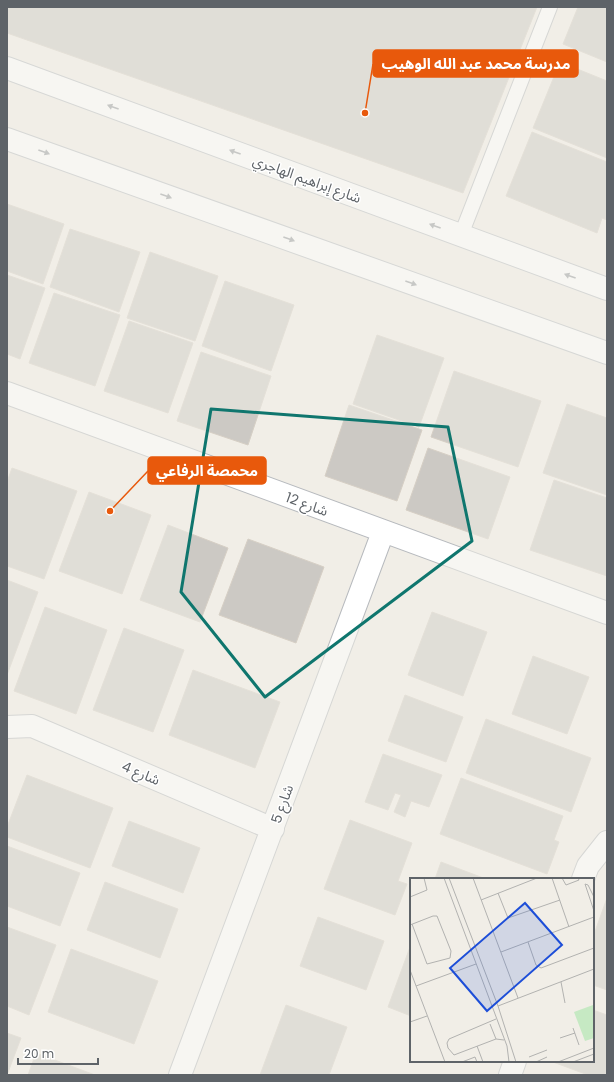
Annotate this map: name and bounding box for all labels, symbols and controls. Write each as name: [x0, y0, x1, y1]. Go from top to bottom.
callout: مدرسة محمد عبد الله الوهيب: [373, 50, 578, 77]
text: مدرسة محمد عبد الله الوهيب: [382, 53, 570, 74]
one-way arrow: [106, 104, 118, 110]
one-way arrow: [38, 149, 50, 155]
one-way arrow: [228, 149, 240, 155]
street label: شارع إبراهيم الهاجري: [250, 150, 364, 209]
one-way arrow: [161, 193, 173, 199]
one-way arrow: [429, 223, 441, 229]
one-way arrow: [283, 237, 295, 243]
one-way arrow: [564, 272, 576, 278]
one-way arrow: [406, 280, 418, 286]
callout: محمصة الرفاعي: [148, 457, 266, 484]
text: محمصة الرفاعي: [156, 460, 258, 482]
street label: شارع 12: [283, 487, 331, 522]
street label: شارع 4: [118, 756, 163, 791]
street label: شارع 5: [266, 782, 299, 826]
inset map: [410, 878, 594, 1062]
scale bar: [18, 1040, 98, 1066]
text: 20 m: [24, 1045, 54, 1062]

